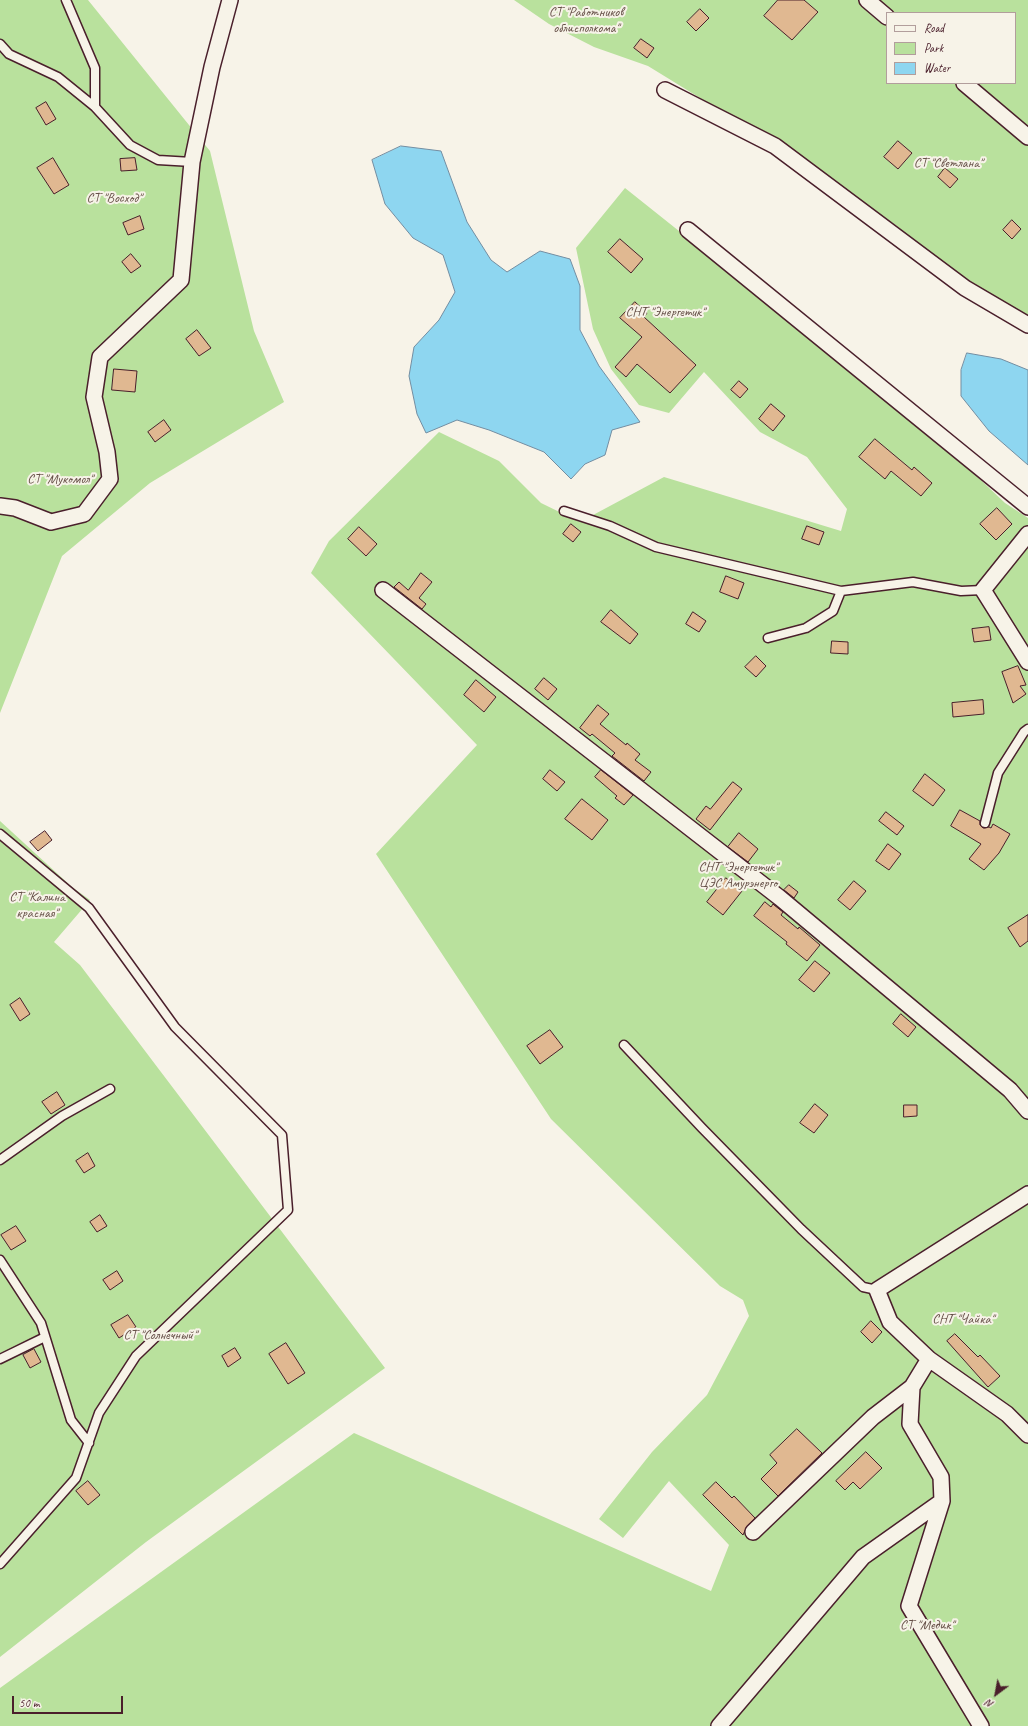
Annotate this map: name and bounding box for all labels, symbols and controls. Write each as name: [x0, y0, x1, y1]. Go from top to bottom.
park label: СТ "Работников облисполкома": [549, 4, 623, 36]
legend: [886, 12, 1016, 84]
text: Road: [924, 20, 944, 36]
text: Park: [924, 40, 943, 56]
text: Water: [924, 60, 950, 76]
park label: СТ "Светлана": [914, 155, 982, 171]
park label: СТ "Восход": [87, 190, 141, 206]
park label: СНТ "Энергетик": [626, 304, 704, 320]
park label: СТ "Мукомол": [27, 471, 93, 487]
park label: СНТ "Энергетик" ЦЭС Амурэнерго: [699, 859, 777, 892]
park label: СТ "Калина красная": [9, 889, 65, 922]
park label: СНТ "Чайка": [932, 1311, 994, 1327]
park label: СТ "Солнечный": [124, 1327, 196, 1343]
park label: СТ "Медик": [900, 1617, 954, 1633]
north arrow: [976, 1674, 1016, 1714]
scale bar: [14, 1688, 125, 1714]
text: 50 m: [19, 1695, 39, 1711]
text: N: [983, 1696, 996, 1712]

